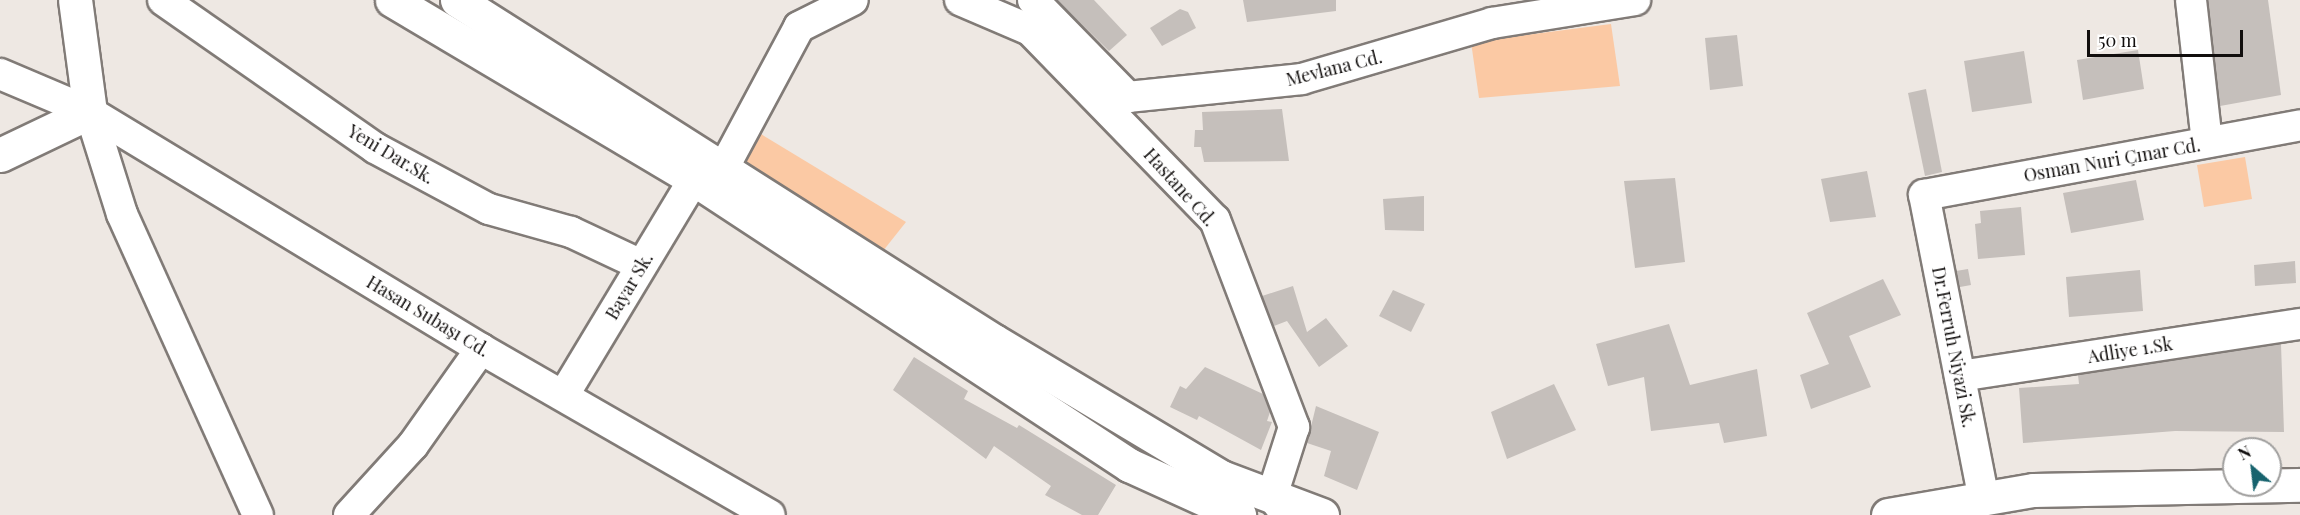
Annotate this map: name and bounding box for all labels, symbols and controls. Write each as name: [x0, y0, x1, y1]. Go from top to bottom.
scale bar: [2090, 18, 2246, 56]
text: 50 m: [2098, 28, 2137, 52]
street label: Mevlana Cd.: [1284, 46, 1384, 90]
street label: Yeni Dar.Sk.: [344, 120, 438, 188]
street label: Osman Nuri Çınar Cd.: [2022, 134, 2202, 186]
street label: Hastane Cd.: [1139, 144, 1221, 230]
street label: Bayar Sk.: [601, 248, 657, 324]
street label: Dr.Ferruh Niyazi Sk.: [1928, 265, 1980, 429]
street label: Hasan Subaşı Cd.: [363, 271, 493, 361]
street label: Adliye 1.Sk: [2086, 333, 2174, 367]
north arrow: [2222, 437, 2282, 497]
text: N: [2234, 440, 2254, 464]

